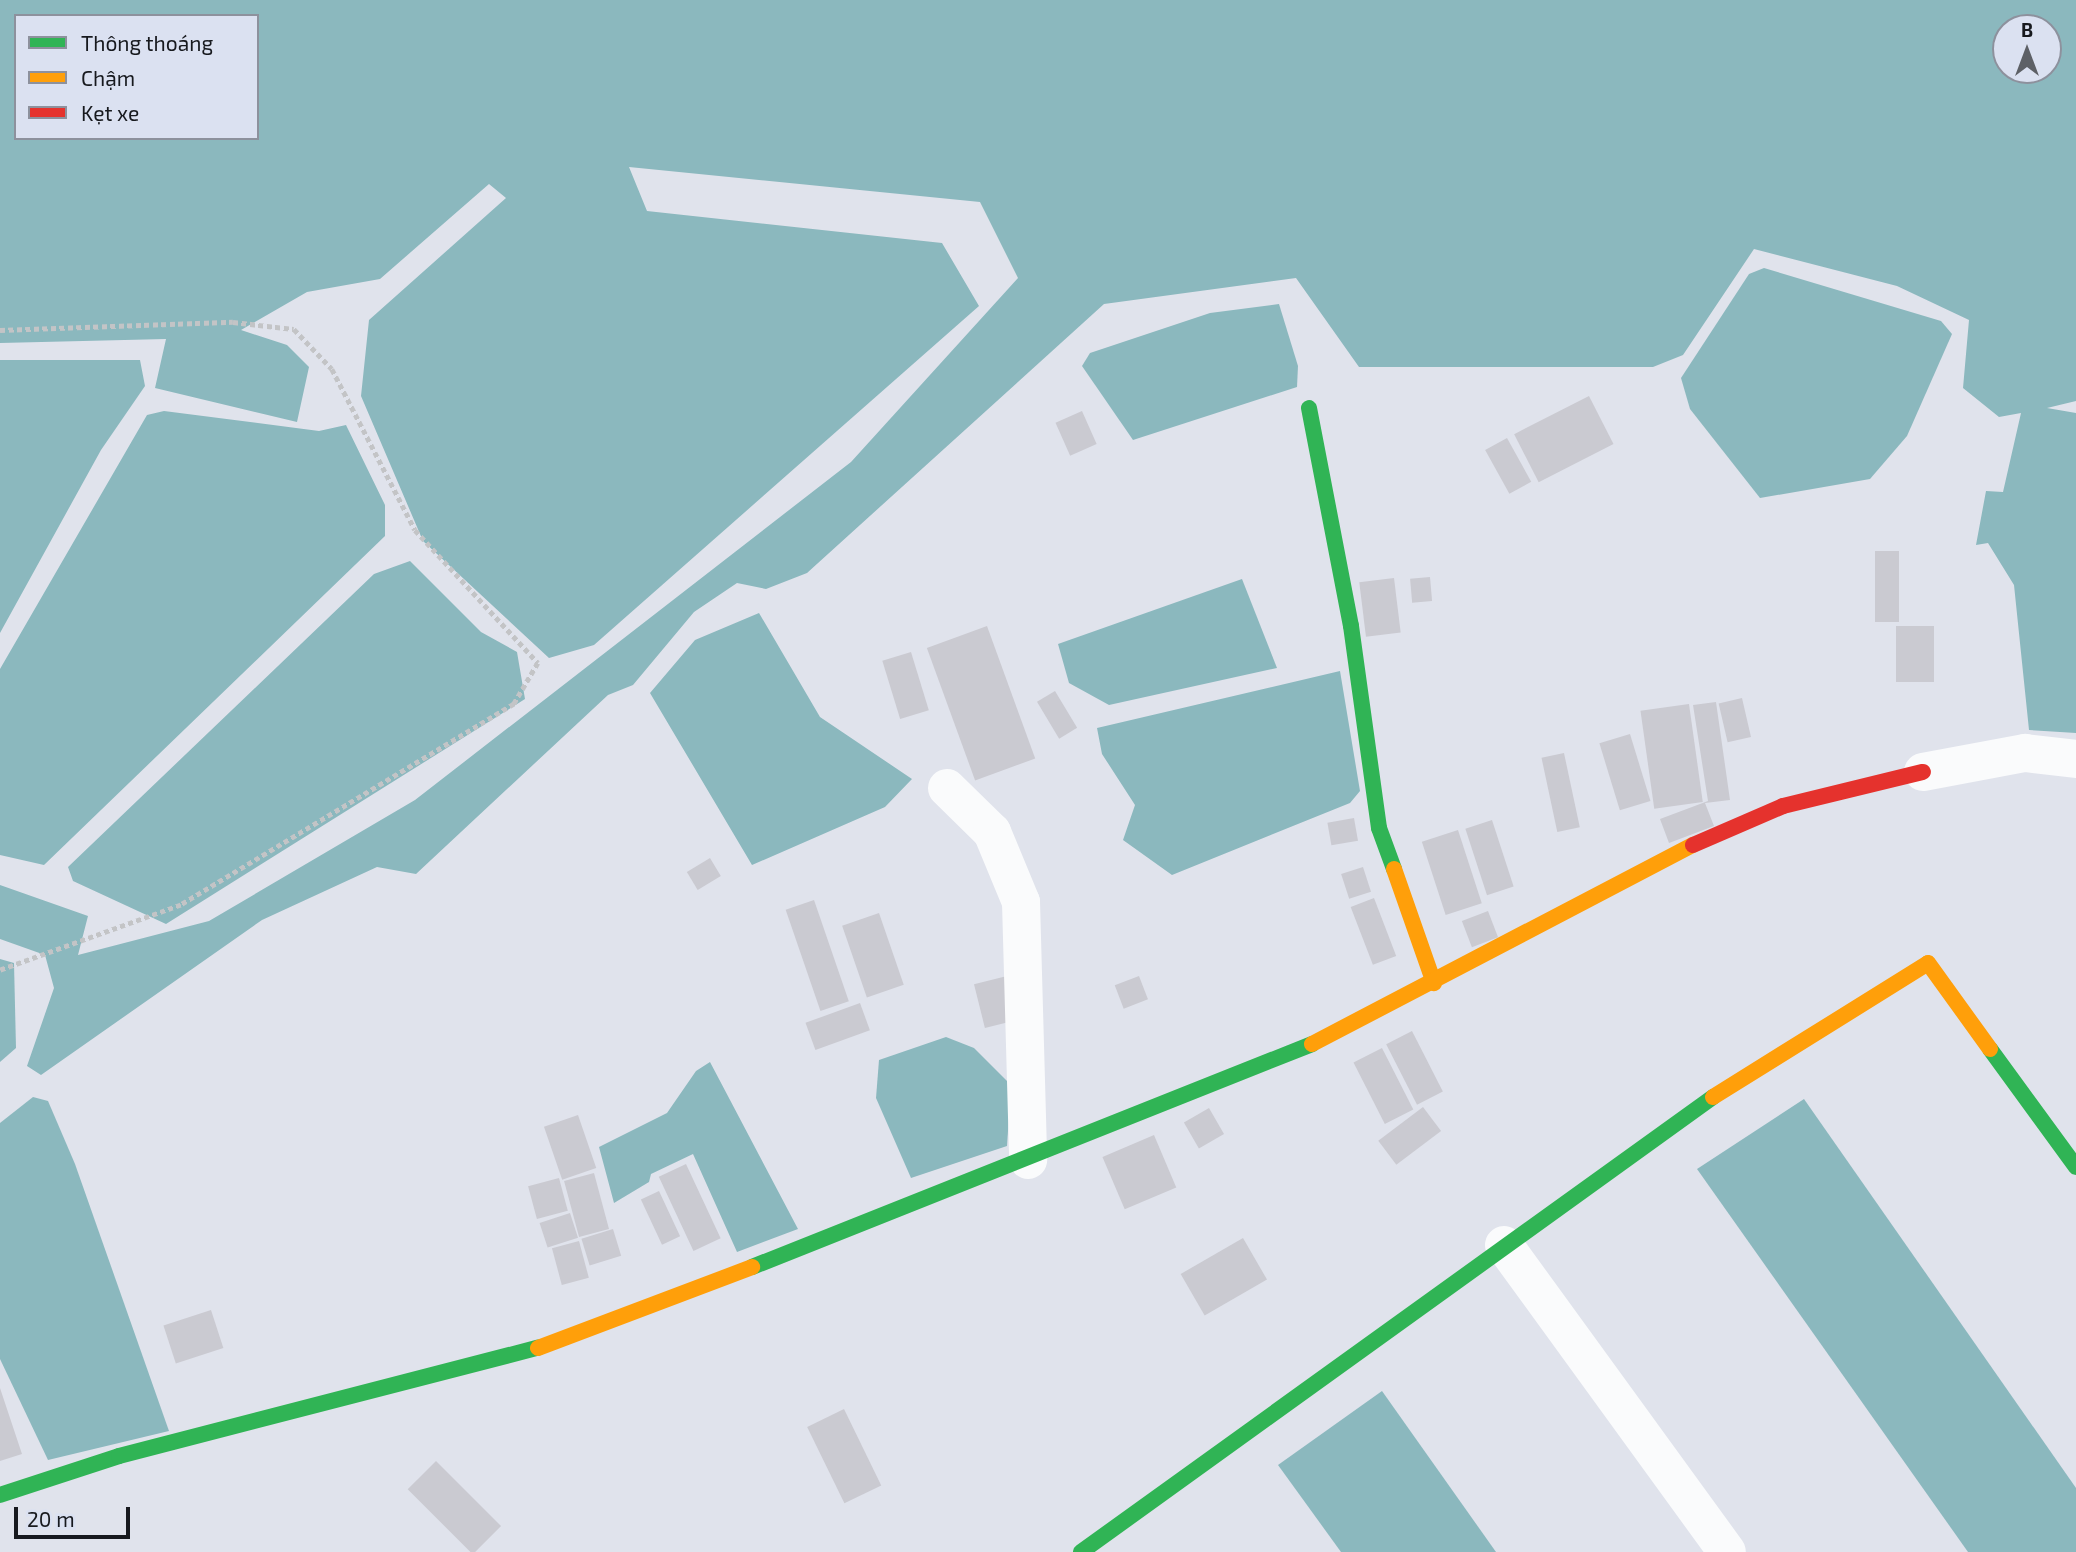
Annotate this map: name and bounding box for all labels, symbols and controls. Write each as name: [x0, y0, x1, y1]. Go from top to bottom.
legend: [14, 14, 259, 140]
north arrow: [1992, 14, 2062, 84]
text: B: [2021, 18, 2033, 41]
text: Thông thoáng: [81, 30, 213, 55]
text: Chậm: [81, 65, 135, 90]
text: Kẹt xe: [81, 100, 139, 125]
scale bar: [18, 1492, 133, 1536]
text: 20 m: [27, 1506, 75, 1531]

